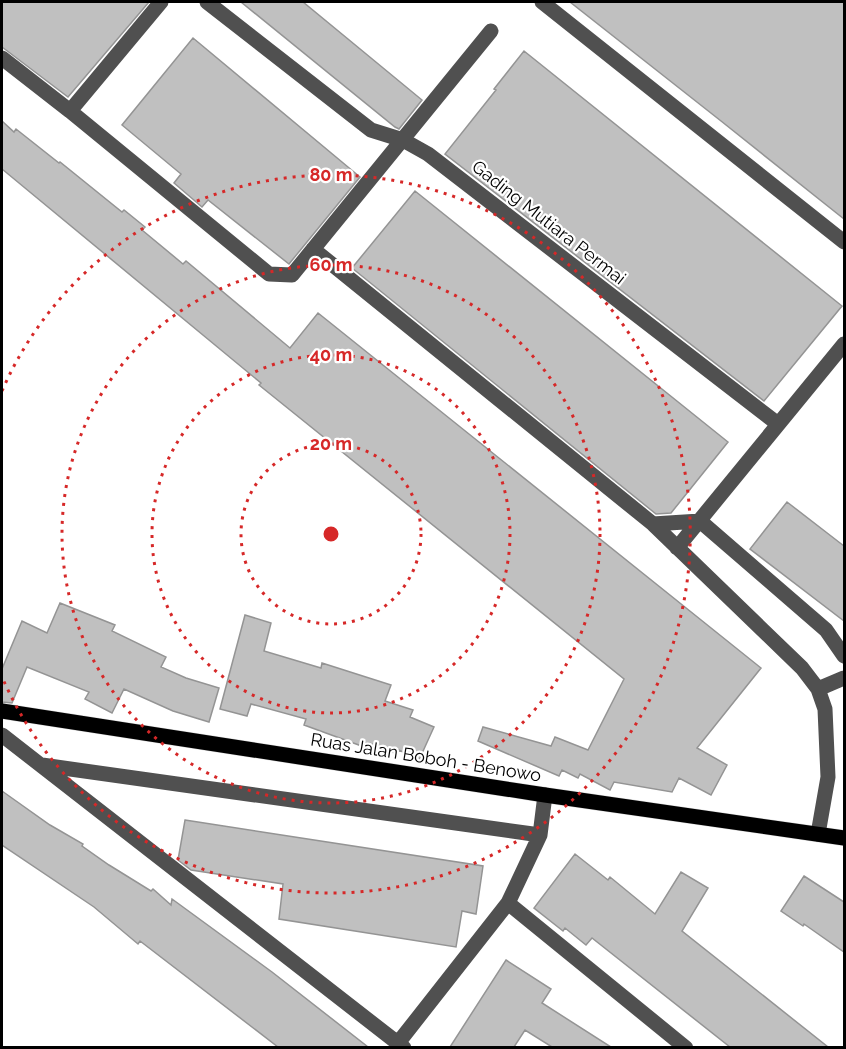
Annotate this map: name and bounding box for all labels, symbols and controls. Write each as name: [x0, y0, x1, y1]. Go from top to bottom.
street label: Gading Mutiara Permai: [468, 156, 630, 288]
text: 80 m: [309, 164, 353, 185]
text: 60 m: [309, 254, 353, 275]
text: 40 m: [310, 344, 352, 365]
text: 20 m: [310, 433, 352, 454]
centre of rings: [321, 524, 341, 544]
street label: Ruas Jalan Boboh - Benowo: [309, 728, 543, 786]

